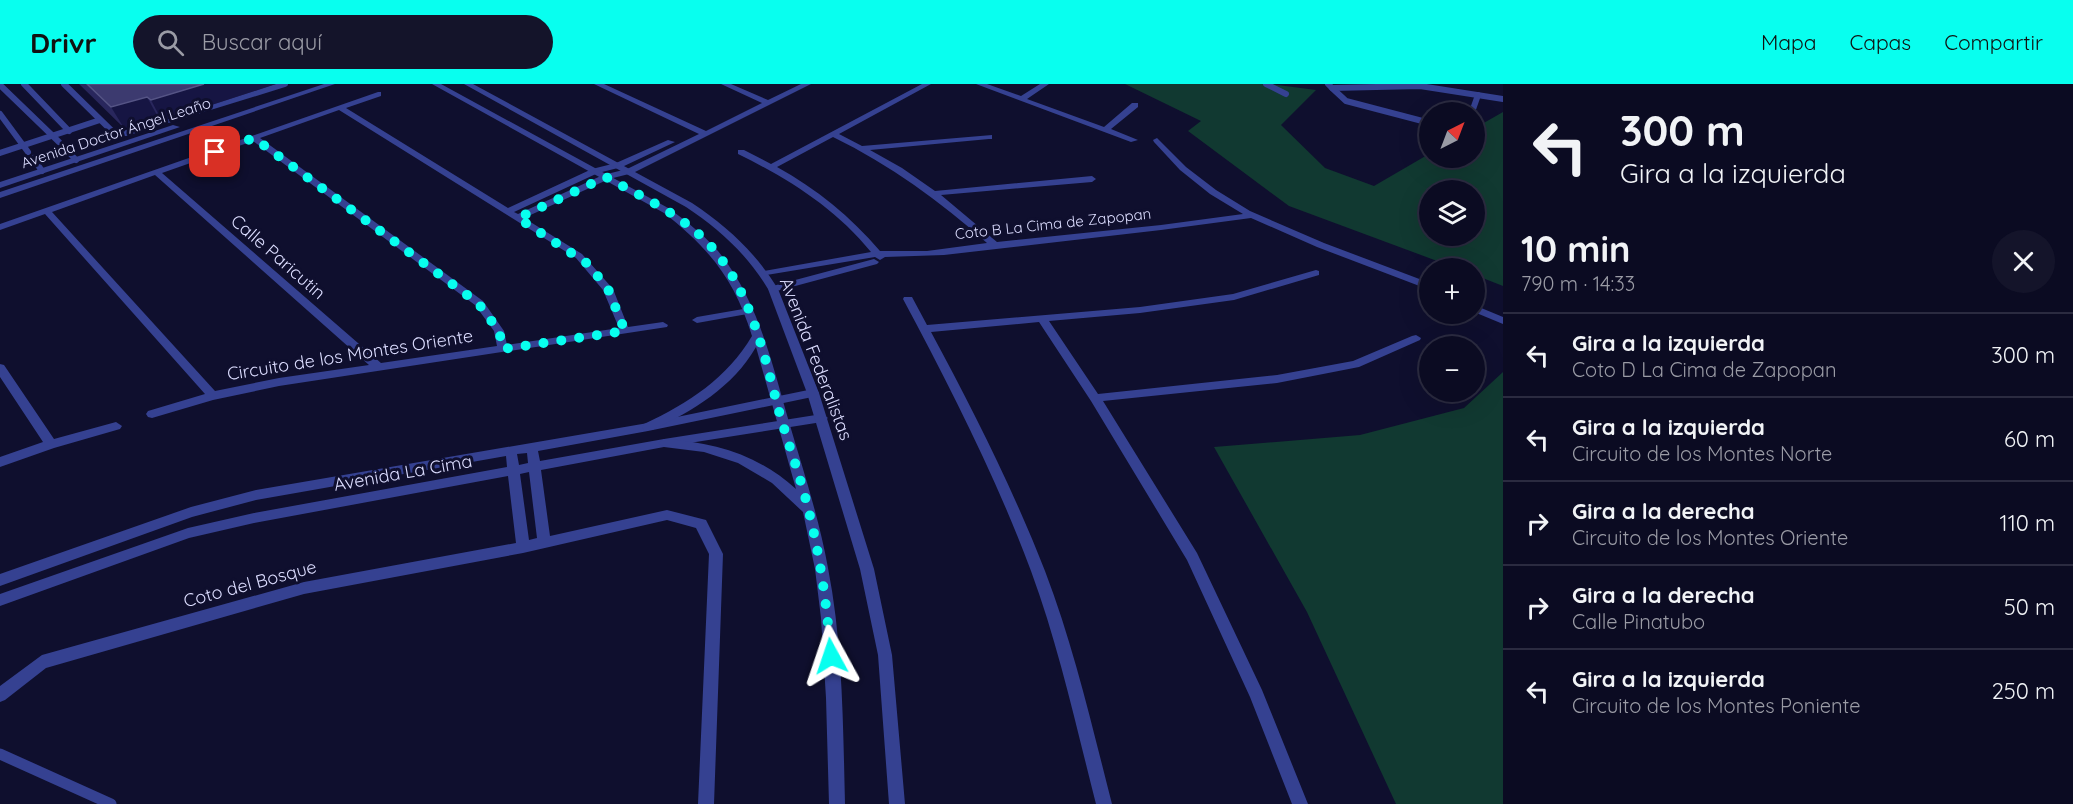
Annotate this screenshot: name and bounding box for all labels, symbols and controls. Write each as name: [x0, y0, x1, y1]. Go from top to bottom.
search box: [133, 15, 553, 69]
text: Drivr: [30, 25, 97, 60]
icon: search: [154, 26, 187, 59]
text: Buscar aquí: [202, 28, 322, 56]
text: Mapa: [1761, 29, 1816, 55]
text: Capas: [1849, 29, 1911, 55]
text: Compartir: [1944, 29, 2043, 55]
street label: Avenida Doctor Ángel Leaño: [19, 93, 213, 172]
north arrow: [1419, 102, 1485, 168]
map controls: [1419, 102, 1485, 402]
text: 300 m: [1620, 104, 1745, 157]
icon: left: [1521, 108, 1599, 186]
pin: [189, 126, 240, 177]
icon: arrive: [198, 135, 231, 168]
text: Gira a la izquierda: [1620, 156, 1846, 190]
button: layers: [1419, 180, 1485, 246]
street label: Coto B La Cima de Zapopan: [954, 204, 1152, 243]
street label: Calle Paricutin: [226, 209, 330, 304]
text: 10 min: [1521, 226, 1630, 271]
button: close: [1992, 230, 2055, 293]
button: +: [1419, 258, 1485, 324]
text: 790 m · 14:33: [1521, 271, 1635, 296]
street label: Avenida Federalistas: [775, 274, 858, 443]
street label: Circuito de los Montes Oriente: [225, 324, 474, 385]
text: Gira a la izquierda: [1572, 329, 1765, 357]
button: −: [1419, 336, 1485, 402]
icon: left: [1521, 339, 1554, 372]
text: 300 m: [1991, 341, 2055, 369]
text: Coto D La Cima de Zapopan: [1572, 357, 1836, 382]
text: Gira a la izquierda: [1572, 413, 1765, 441]
icon: left: [1521, 423, 1554, 456]
text: 60 m: [2004, 425, 2055, 453]
text: Circuito de los Montes Norte: [1572, 441, 1832, 466]
street label: Avenida La Cima: [332, 449, 474, 496]
text: Gira a la derecha: [1572, 497, 1755, 525]
icon: right: [1521, 507, 1554, 540]
text: 110 m: [2000, 509, 2055, 537]
text: Circuito de los Montes Oriente: [1572, 525, 1848, 550]
street label: Coto del Bosque: [181, 555, 319, 612]
text: Gira a la derecha: [1572, 581, 1755, 609]
icon: right: [1521, 591, 1554, 624]
text: 50 m: [2004, 593, 2055, 621]
text: Calle Pinatubo: [1572, 609, 1705, 634]
position arrow: [799, 624, 863, 688]
text: Gira a la izquierda: [1572, 665, 1765, 693]
icon: left: [1521, 675, 1554, 708]
text: 250 m: [1992, 677, 2055, 705]
text: Circuito de los Montes Poniente: [1572, 693, 1861, 718]

